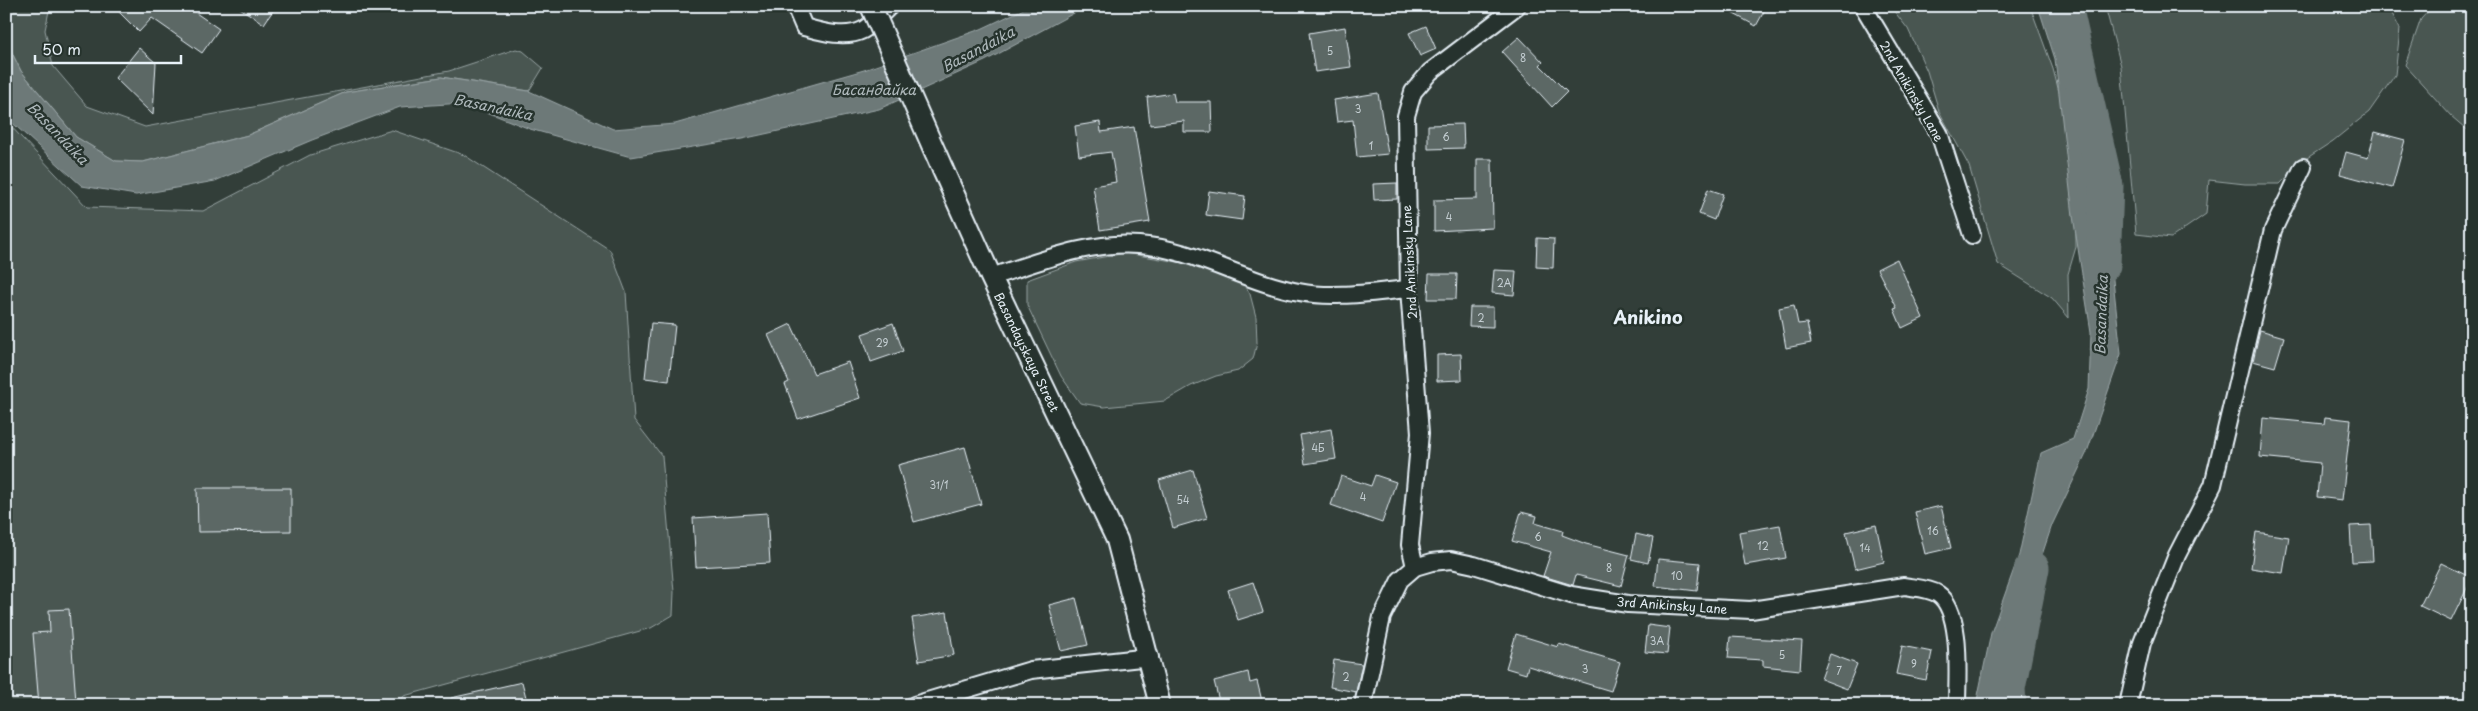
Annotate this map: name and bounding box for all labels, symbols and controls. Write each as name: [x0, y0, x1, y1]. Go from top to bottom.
water label: Basandaika: [938, 20, 1019, 77]
scale bar: [35, 32, 181, 64]
text: 50 m: [42, 37, 81, 60]
street label: 2nd Anikinsky Lane: [1876, 37, 1948, 145]
house number: 5: [1327, 43, 1333, 58]
house number: 8: [1520, 50, 1526, 65]
water label: Басандайка: [832, 79, 917, 100]
water label: Basandaika: [452, 88, 535, 126]
water label: Basandaika: [23, 97, 94, 170]
house number: 3: [1355, 101, 1361, 116]
house number: 6: [1442, 129, 1450, 144]
house number: 1: [1369, 138, 1373, 153]
street label: 2nd Anikinsky Lane: [1397, 204, 1421, 319]
house number: 4: [1446, 209, 1453, 224]
water label: Basandaika: [2089, 274, 2113, 355]
house number: 2А: [1497, 275, 1512, 290]
street label: Basandayskaya Street: [990, 289, 1064, 415]
district label: Anikino: [1612, 303, 1683, 330]
house number: 2: [1477, 310, 1485, 325]
house number: 29: [876, 335, 889, 350]
house number: 4Б: [1311, 440, 1325, 455]
house number: 31/1: [929, 477, 949, 492]
house number: 4: [1360, 489, 1367, 504]
house number: 54: [1176, 492, 1190, 507]
house number: 16: [1927, 523, 1939, 538]
house number: 6: [1534, 529, 1542, 544]
house number: 12: [1757, 538, 1769, 553]
house number: 14: [1859, 540, 1871, 555]
house number: 8: [1606, 560, 1612, 575]
house number: 10: [1671, 568, 1683, 583]
street label: 3rd Anikinsky Lane: [1616, 592, 1728, 618]
house number: 3А: [1650, 633, 1664, 648]
house number: 5: [1779, 647, 1785, 662]
house number: 9: [1911, 656, 1917, 671]
house number: 3: [1582, 661, 1588, 676]
house number: 7: [1836, 663, 1842, 678]
house number: 2: [1342, 669, 1350, 684]

